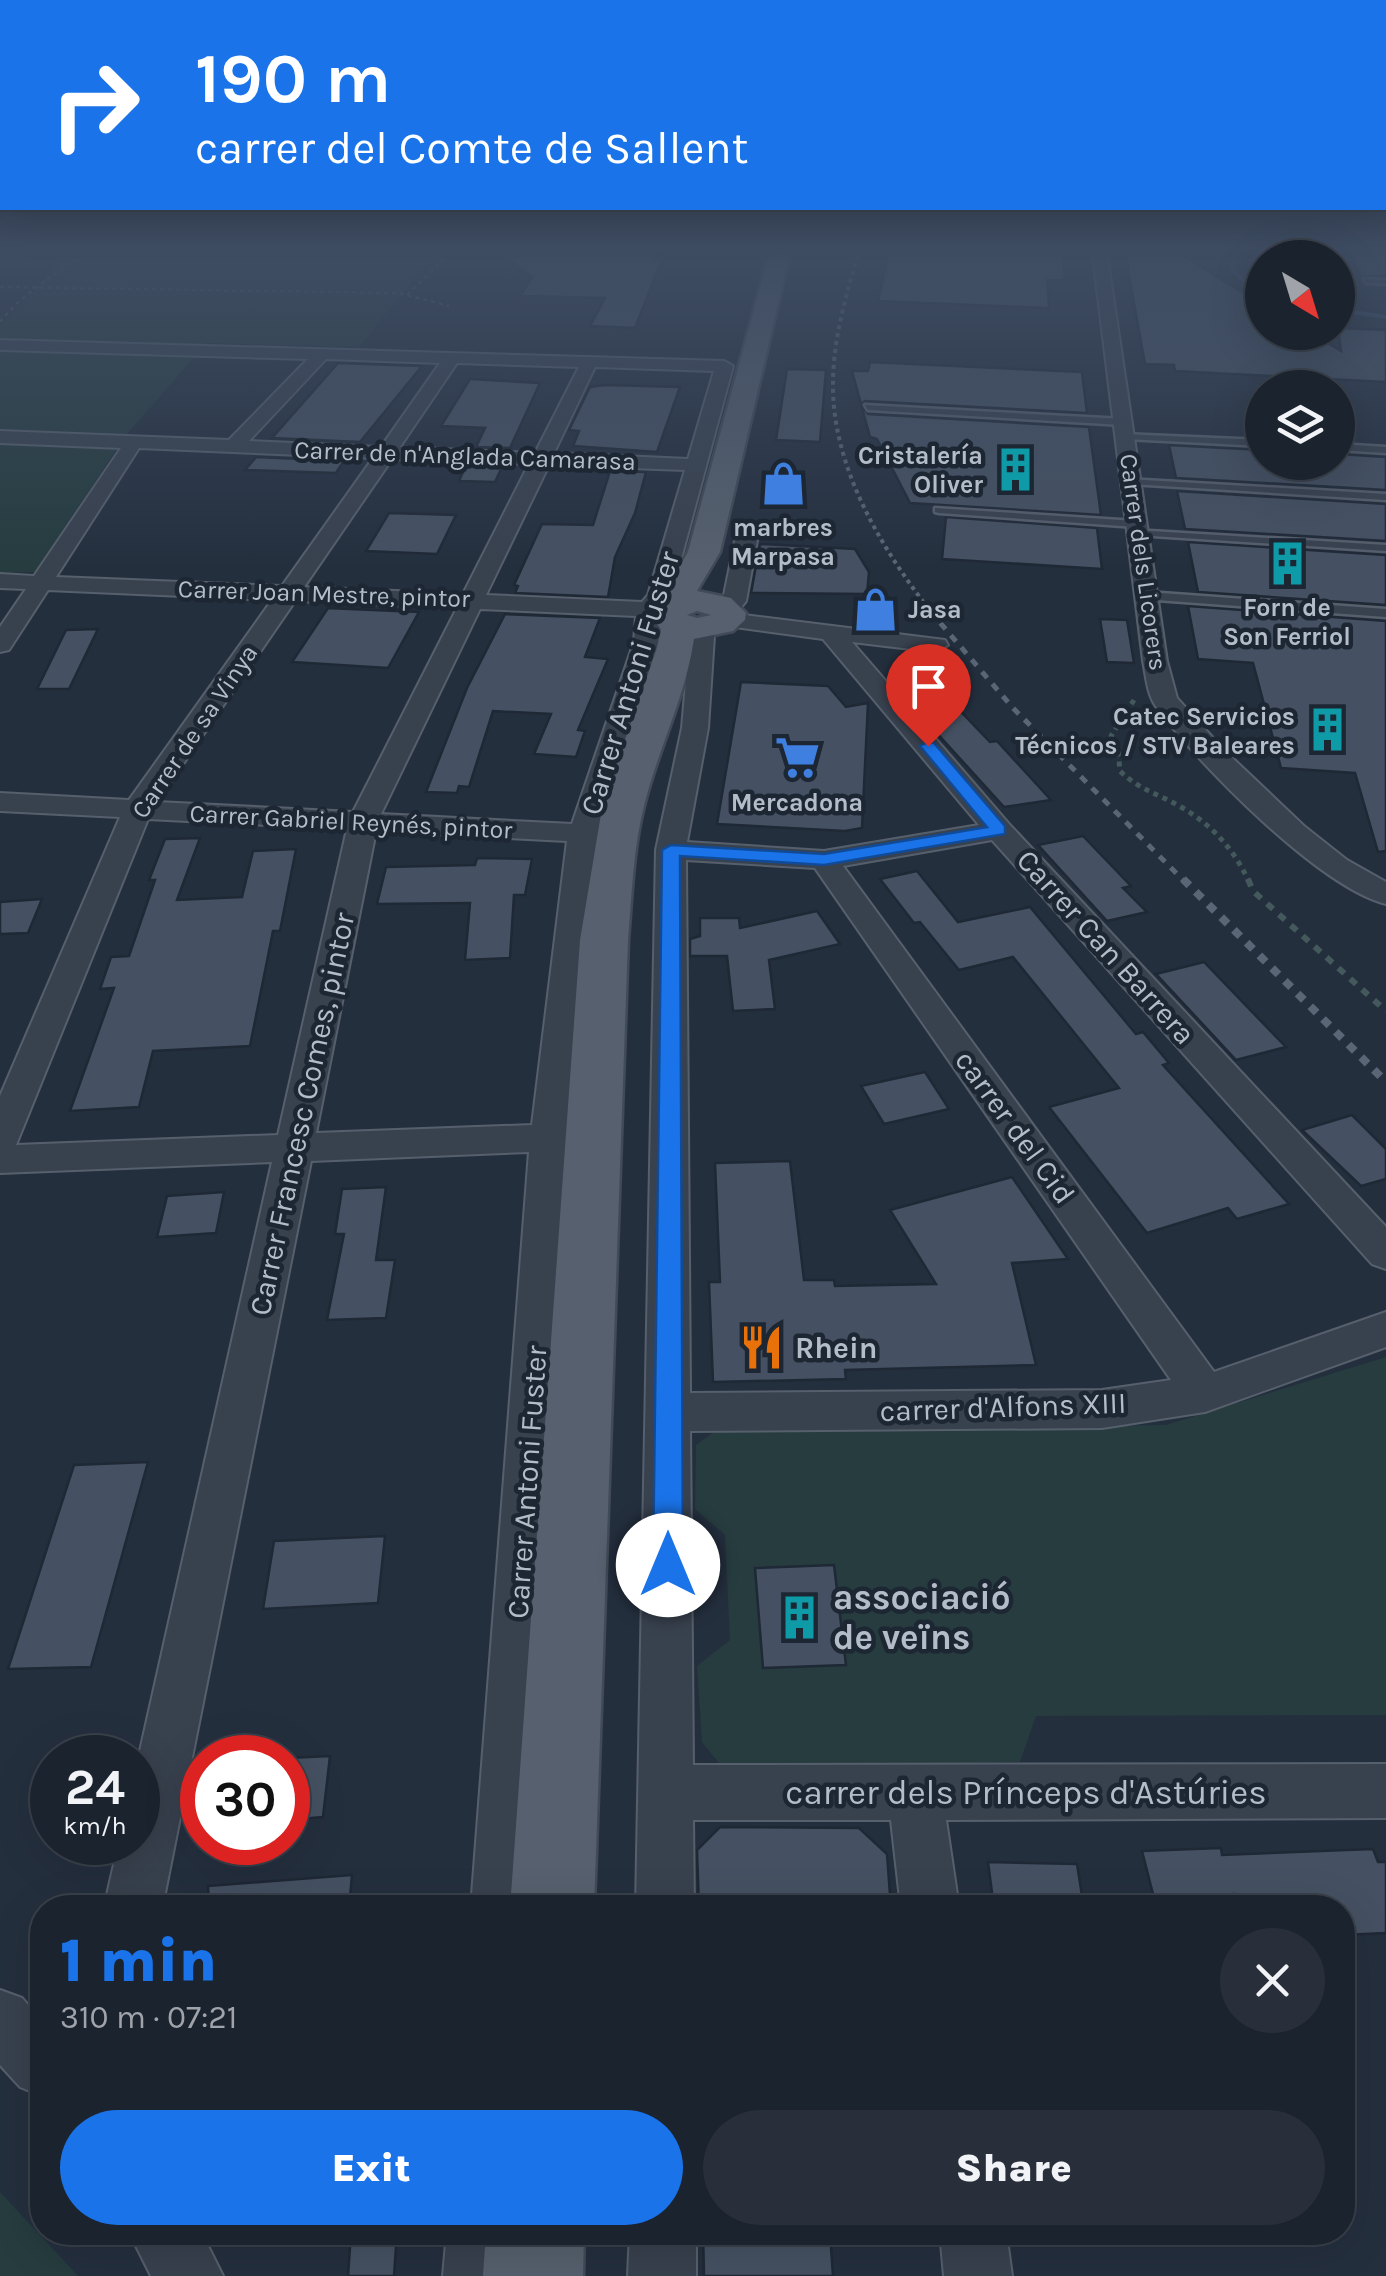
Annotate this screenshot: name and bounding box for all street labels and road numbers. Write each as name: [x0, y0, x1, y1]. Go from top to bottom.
street label: Carrer de n'Anglada Camarasa: [294, 435, 636, 476]
street label: Carrer dels Licorers: [1114, 452, 1173, 672]
street label: Carrer Antoni Fuster: [573, 547, 687, 819]
street label: Carrer Joan Mestre, pintor: [177, 574, 472, 613]
street label: Carrer de sa Vinya: [126, 639, 263, 824]
street label: Carrer Gabriel Reynés, pintor: [189, 799, 514, 844]
street label: Carrer Can Barrera: [1009, 842, 1203, 1052]
street label: Carrer Francesc Comes, pintor: [242, 909, 362, 1319]
street label: carrer del Cid: [947, 1043, 1083, 1211]
street label: Carrer Antoni Fuster: [500, 1344, 555, 1620]
street label: carrer d'Alfons XIII: [879, 1385, 1127, 1429]
street label: carrer dels Prínceps d'Astúries: [785, 1772, 1267, 1813]

